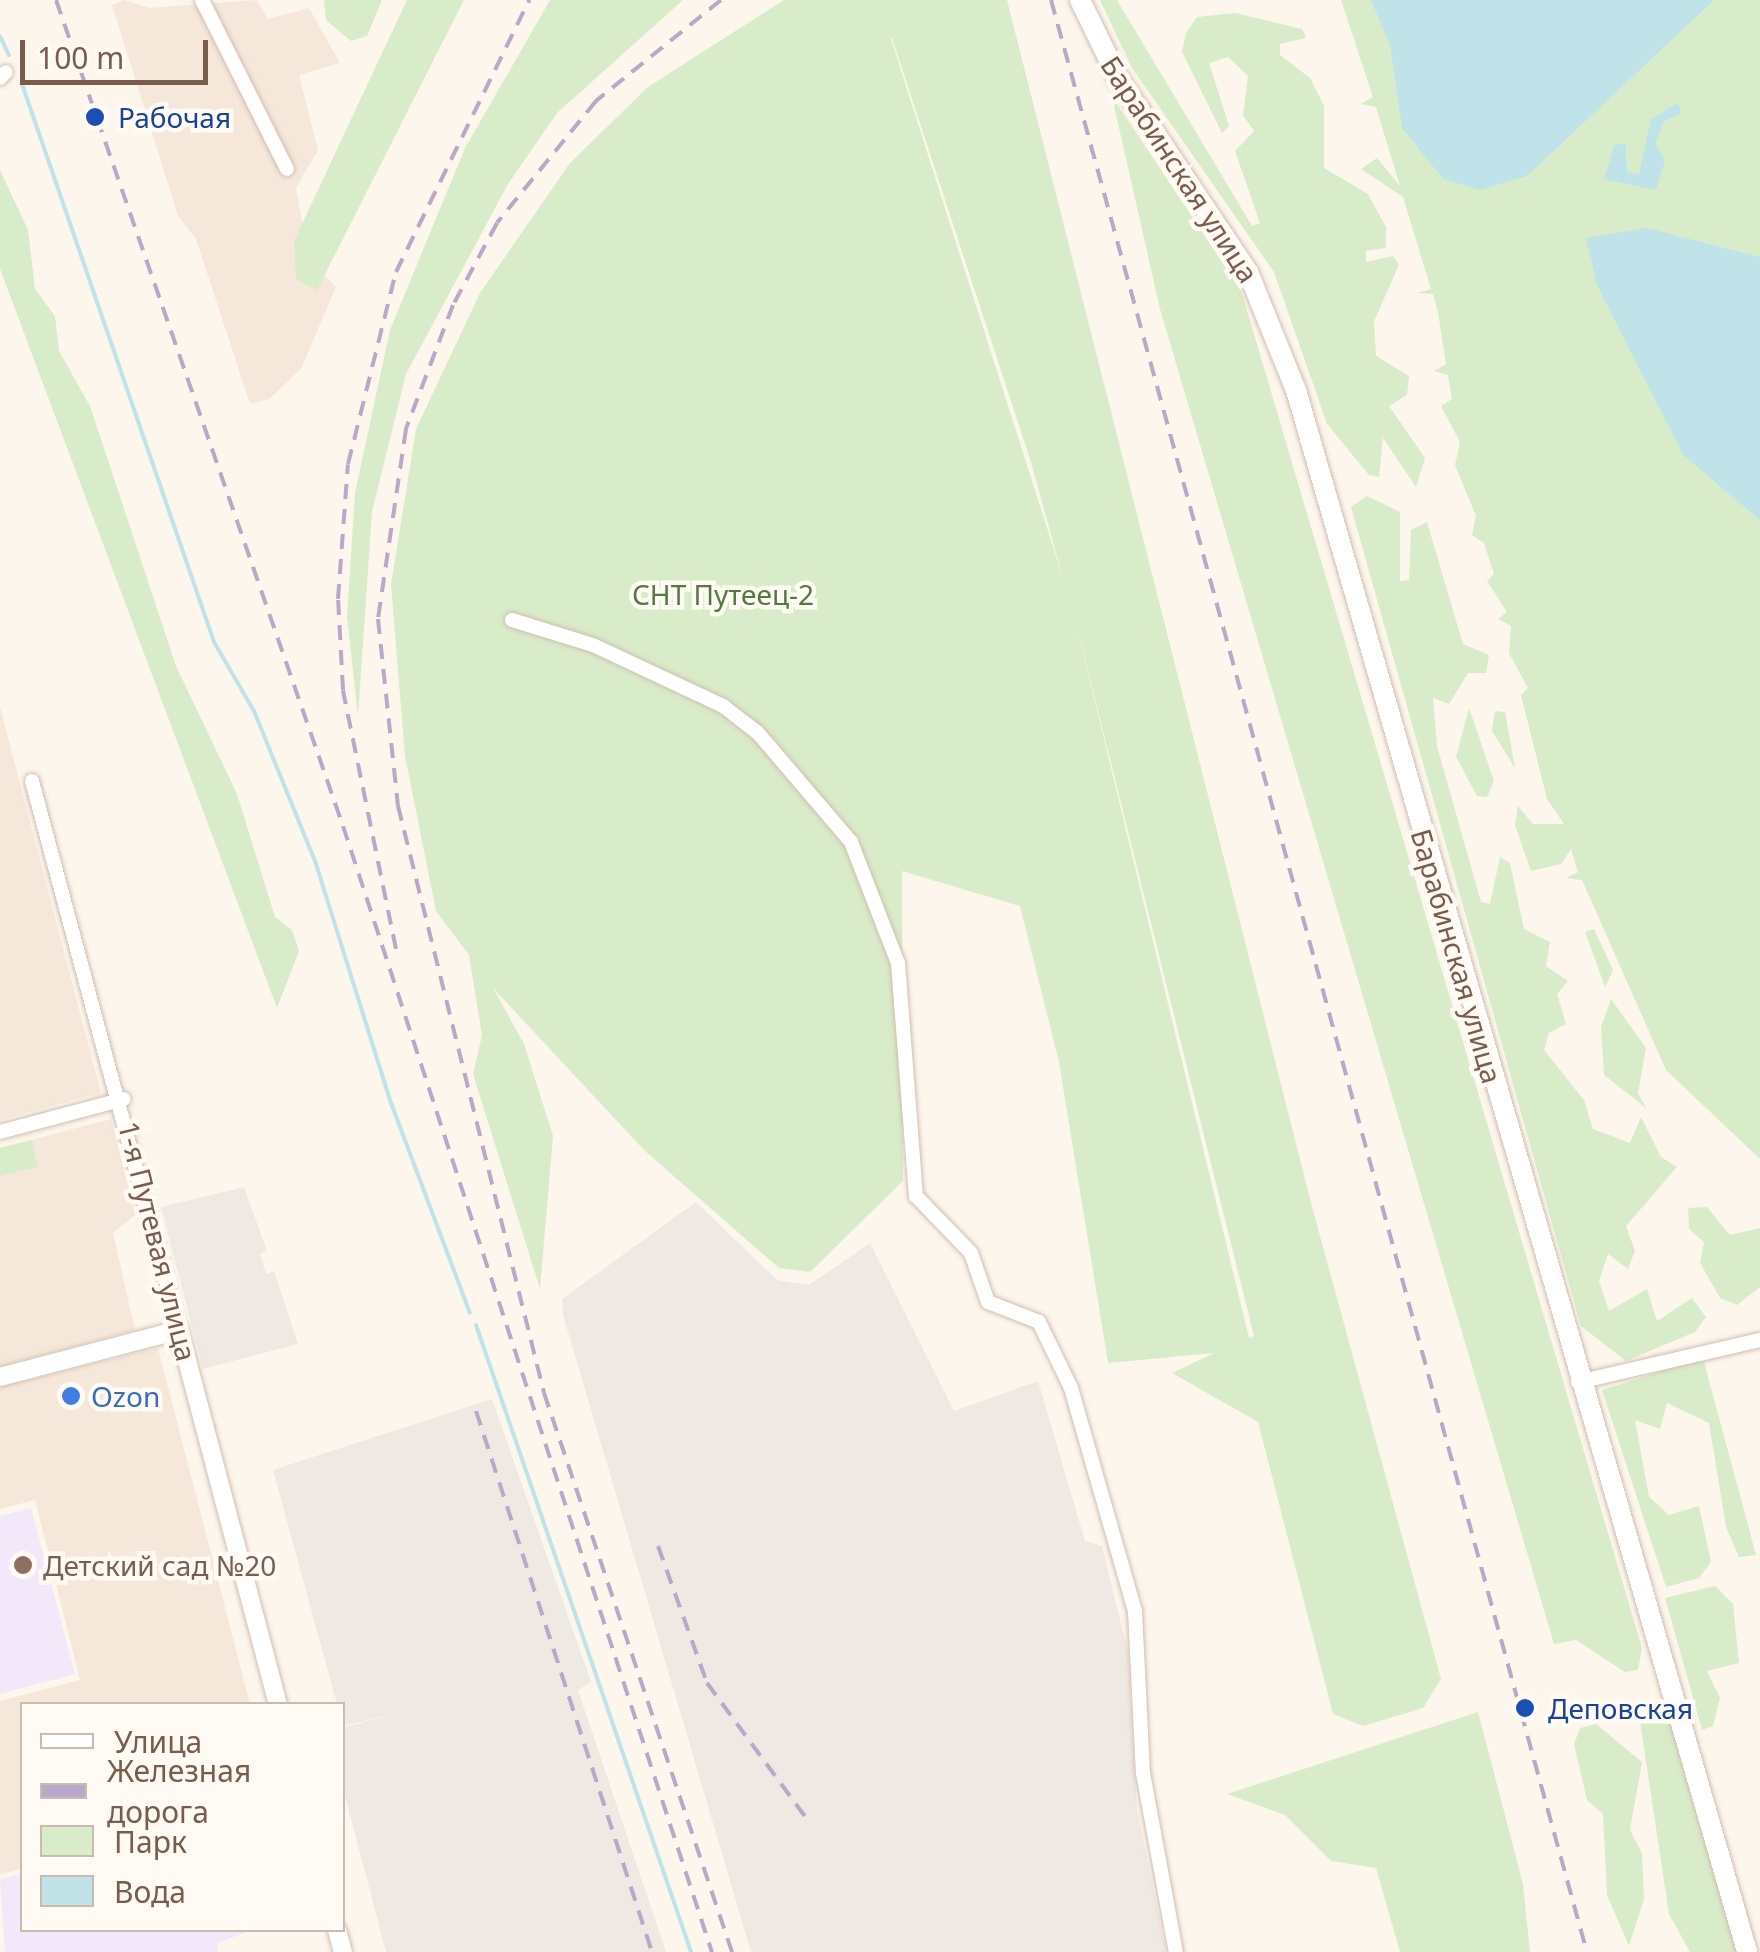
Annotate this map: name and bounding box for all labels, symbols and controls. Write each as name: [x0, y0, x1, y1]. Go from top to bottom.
scale bar: [25, 20, 212, 82]
text: 100 m: [37, 37, 124, 78]
street label: Барабинская улица: [1094, 50, 1266, 288]
place label: Рабочая: [118, 100, 231, 134]
marker: Рабочая: [82, 104, 108, 130]
park label: СНТ Путеец-2: [632, 577, 814, 611]
street label: Барабинская улица: [1405, 825, 1509, 1087]
street label: 1-я Путевая улица: [112, 1118, 204, 1364]
place label: Ozon: [91, 1379, 160, 1413]
marker: Ozon: [60, 1385, 82, 1407]
place label: Детский сад №20: [43, 1548, 276, 1582]
marker: Детский сад №20: [12, 1554, 34, 1576]
place label: Деповская: [1548, 1691, 1693, 1725]
marker: Деповская: [1512, 1695, 1538, 1721]
legend: [20, 1702, 345, 1932]
text: Улица: [114, 1721, 202, 1762]
text: Железная дорога: [107, 1750, 251, 1832]
text: Парк: [114, 1821, 187, 1862]
text: Вода: [114, 1871, 186, 1912]

